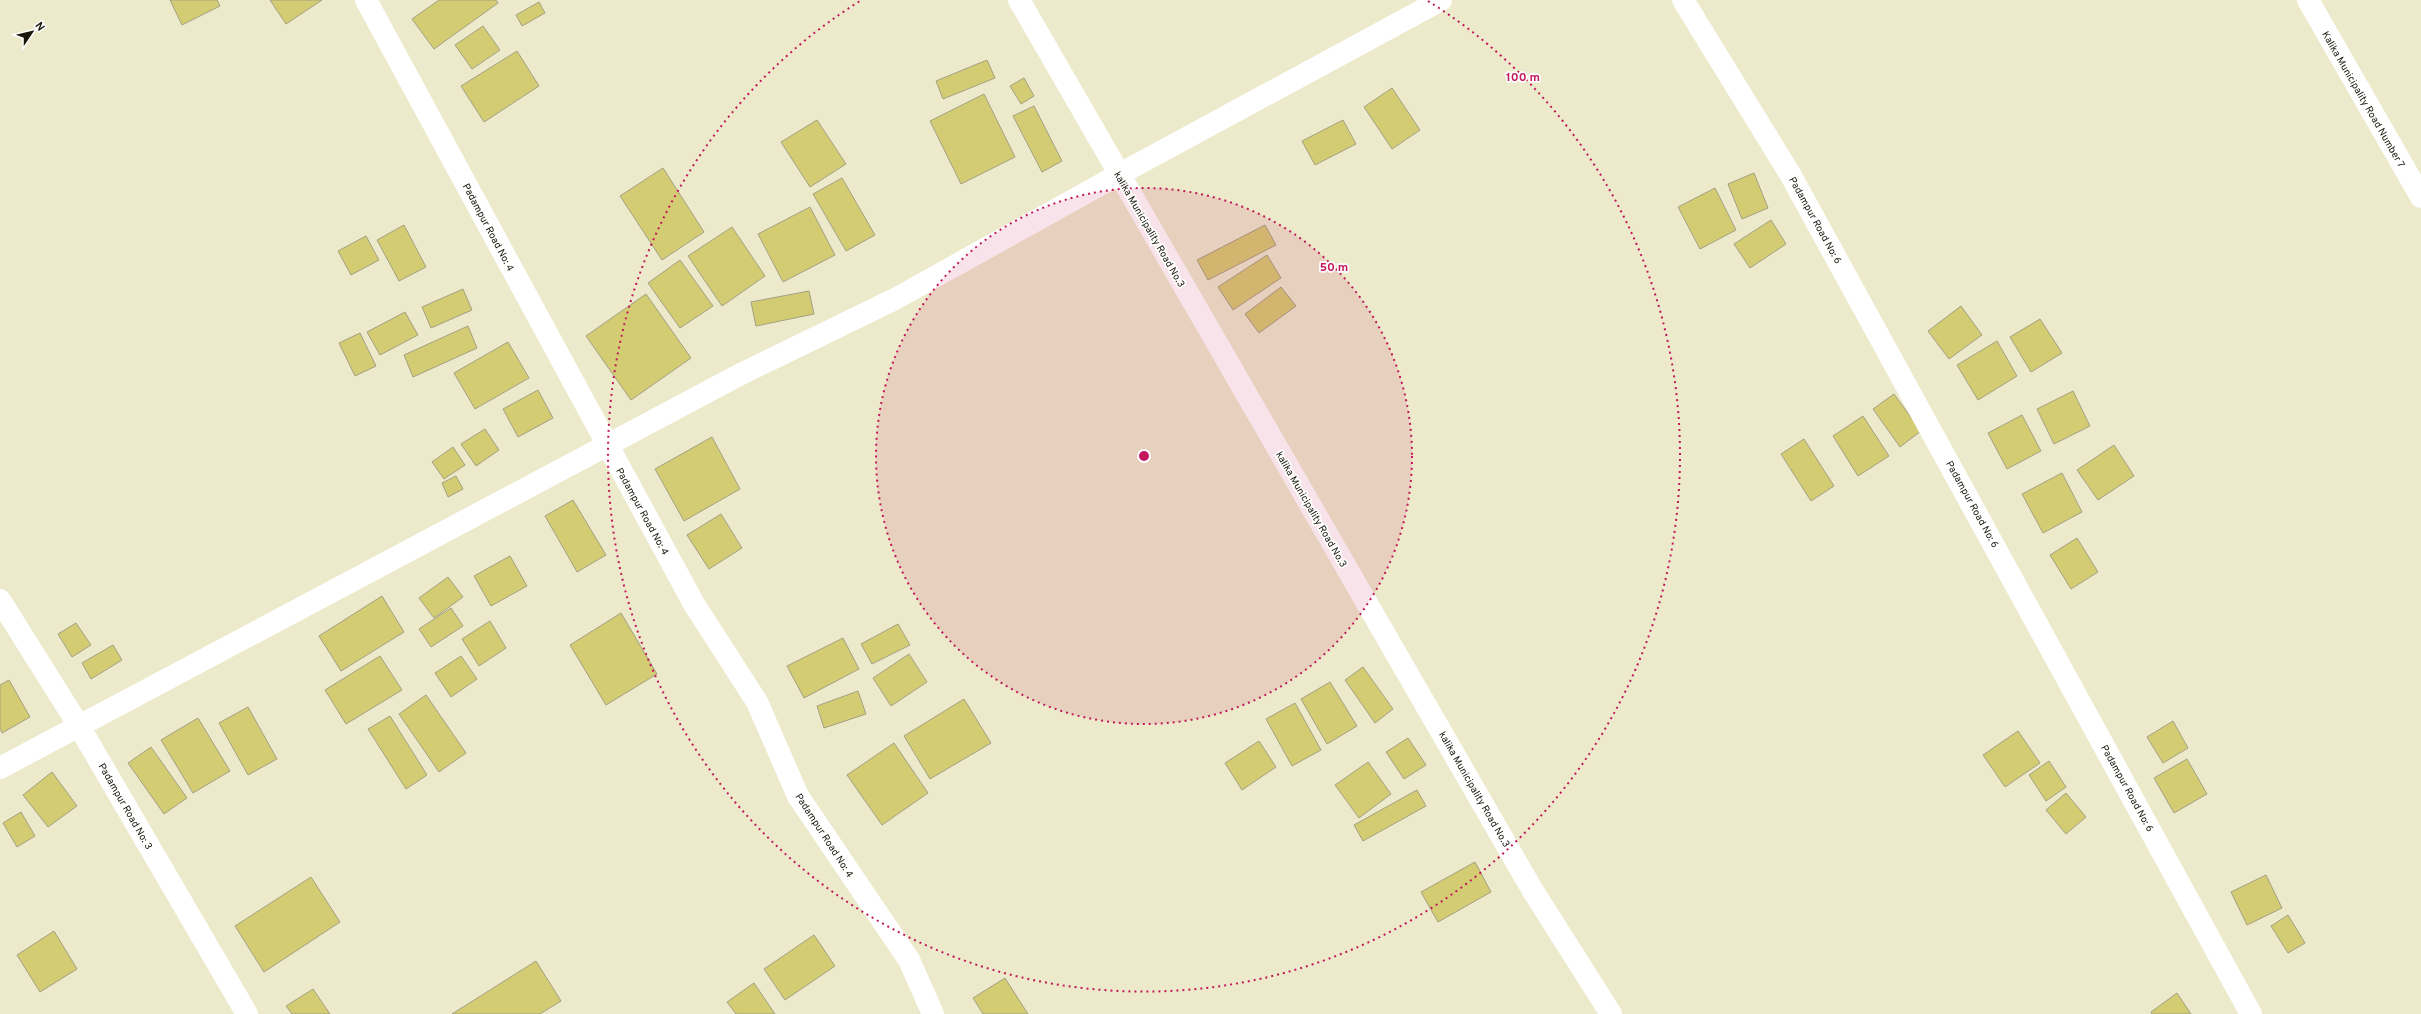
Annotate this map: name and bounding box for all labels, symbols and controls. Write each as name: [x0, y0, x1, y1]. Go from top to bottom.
north arrow: [12, 12, 52, 52]
text: N: [31, 20, 47, 34]
street label: Kalika Municipality Road Number 7: [2318, 29, 2407, 170]
text: 100 m: [1506, 70, 1540, 86]
street label: kalika Municipality Road No.3: [1110, 170, 1187, 290]
street label: Padampur Road No: 6: [1785, 175, 1844, 267]
street label: Padampur Road No: 4: [459, 182, 516, 274]
text: 50 m: [1320, 260, 1348, 276]
centre of rings: [1137, 449, 1151, 463]
street label: kalika Municipality Road No.3: [1272, 450, 1349, 570]
street label: Padampur Road No: 6: [1942, 459, 2001, 551]
street label: Padampur Road No: 4: [612, 466, 671, 558]
street label: kalika Municipality Road No.3: [1435, 730, 1512, 850]
street label: Padampur Road No: 6: [2097, 743, 2156, 835]
street label: Padampur Road No: 3: [95, 761, 155, 852]
street label: Padampur Road No: 4: [792, 791, 856, 880]

